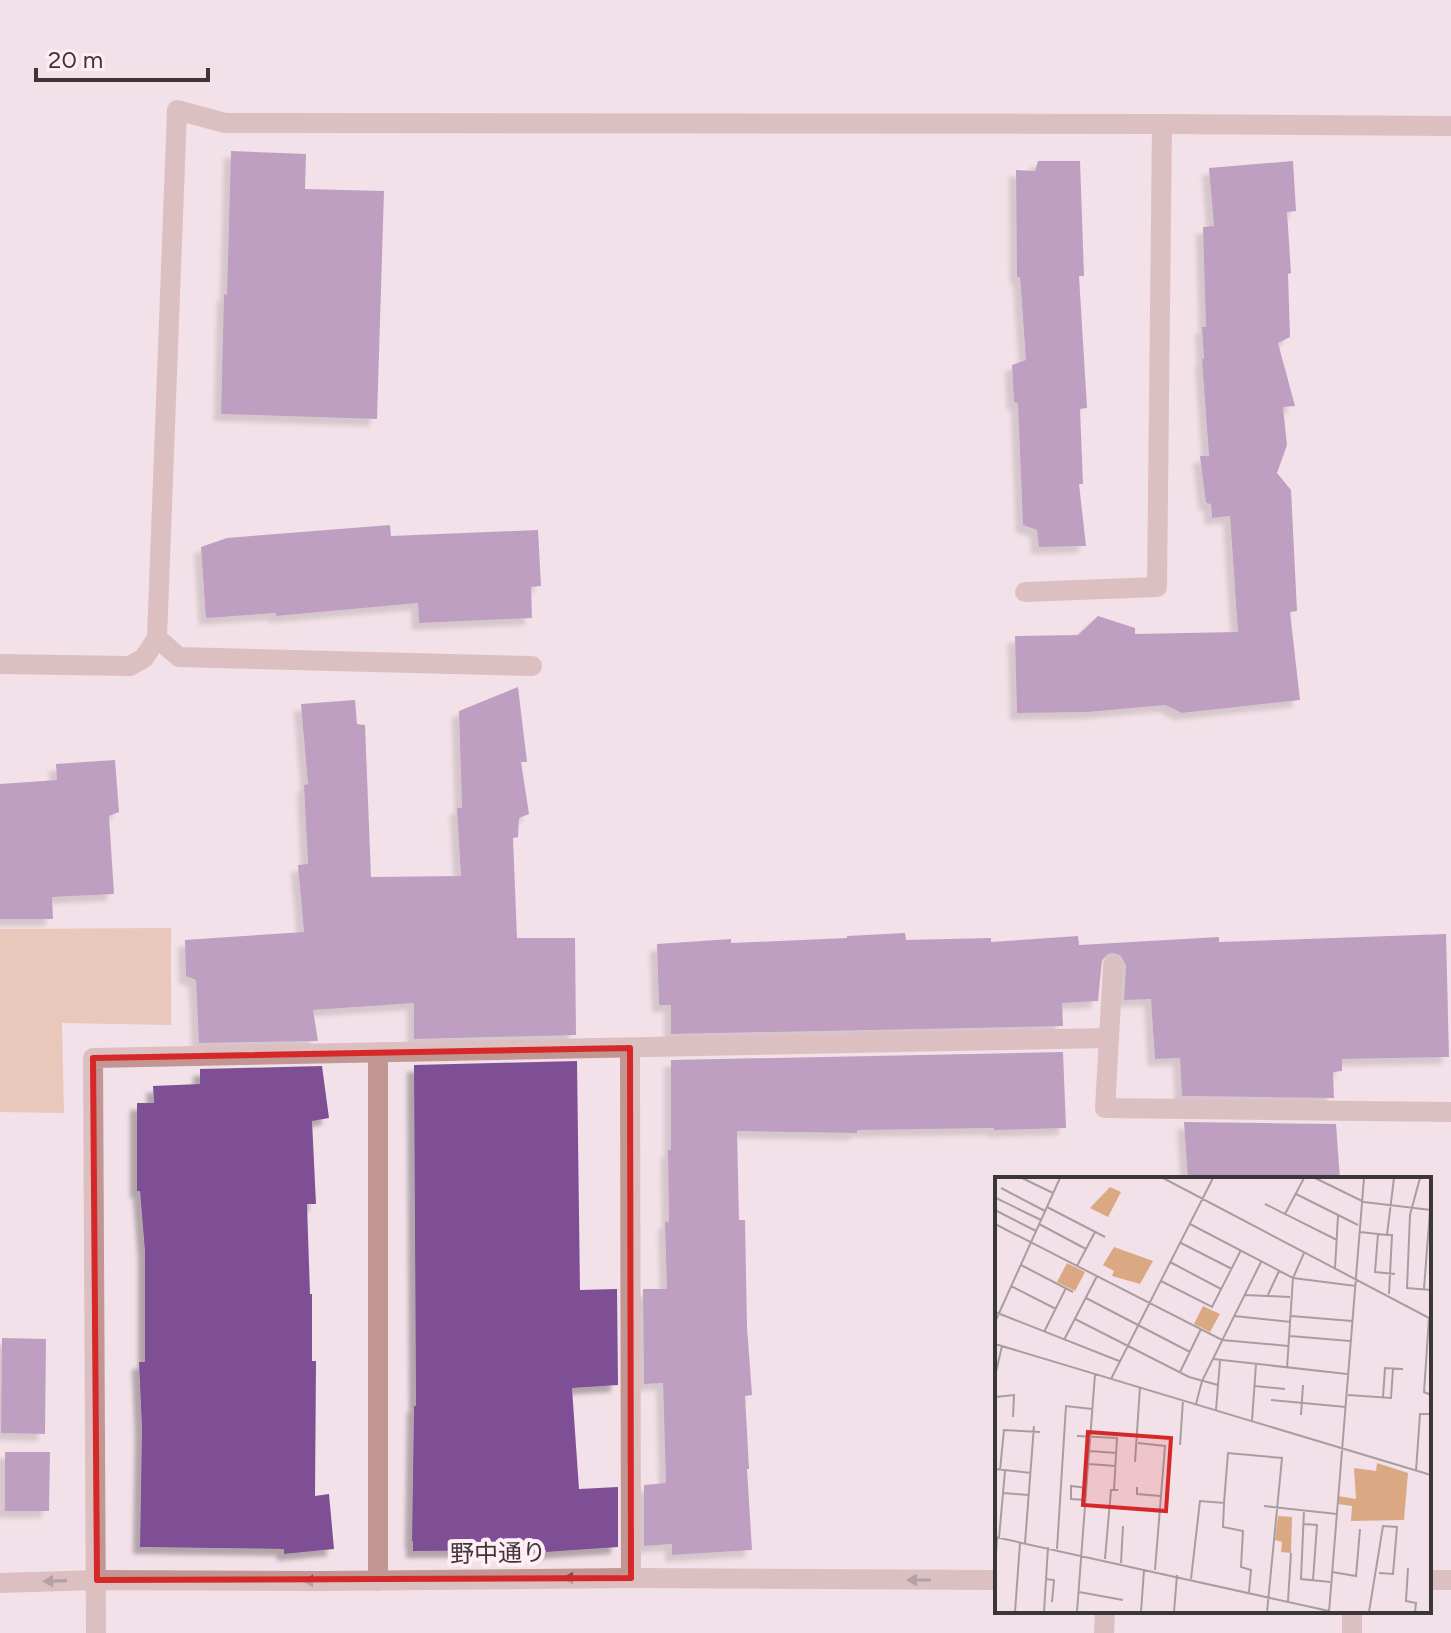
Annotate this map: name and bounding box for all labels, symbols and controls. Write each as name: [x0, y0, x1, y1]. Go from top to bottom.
scale bar: [36, 32, 208, 82]
text: 20 m: [48, 45, 103, 74]
inset map: [995, 1177, 1431, 1613]
street label: 野中通り: [450, 1538, 546, 1568]
one-way arrow: [562, 1572, 587, 1585]
one-way arrow: [906, 1574, 931, 1586]
one-way arrow: [42, 1575, 67, 1588]
one-way arrow: [302, 1575, 327, 1587]

